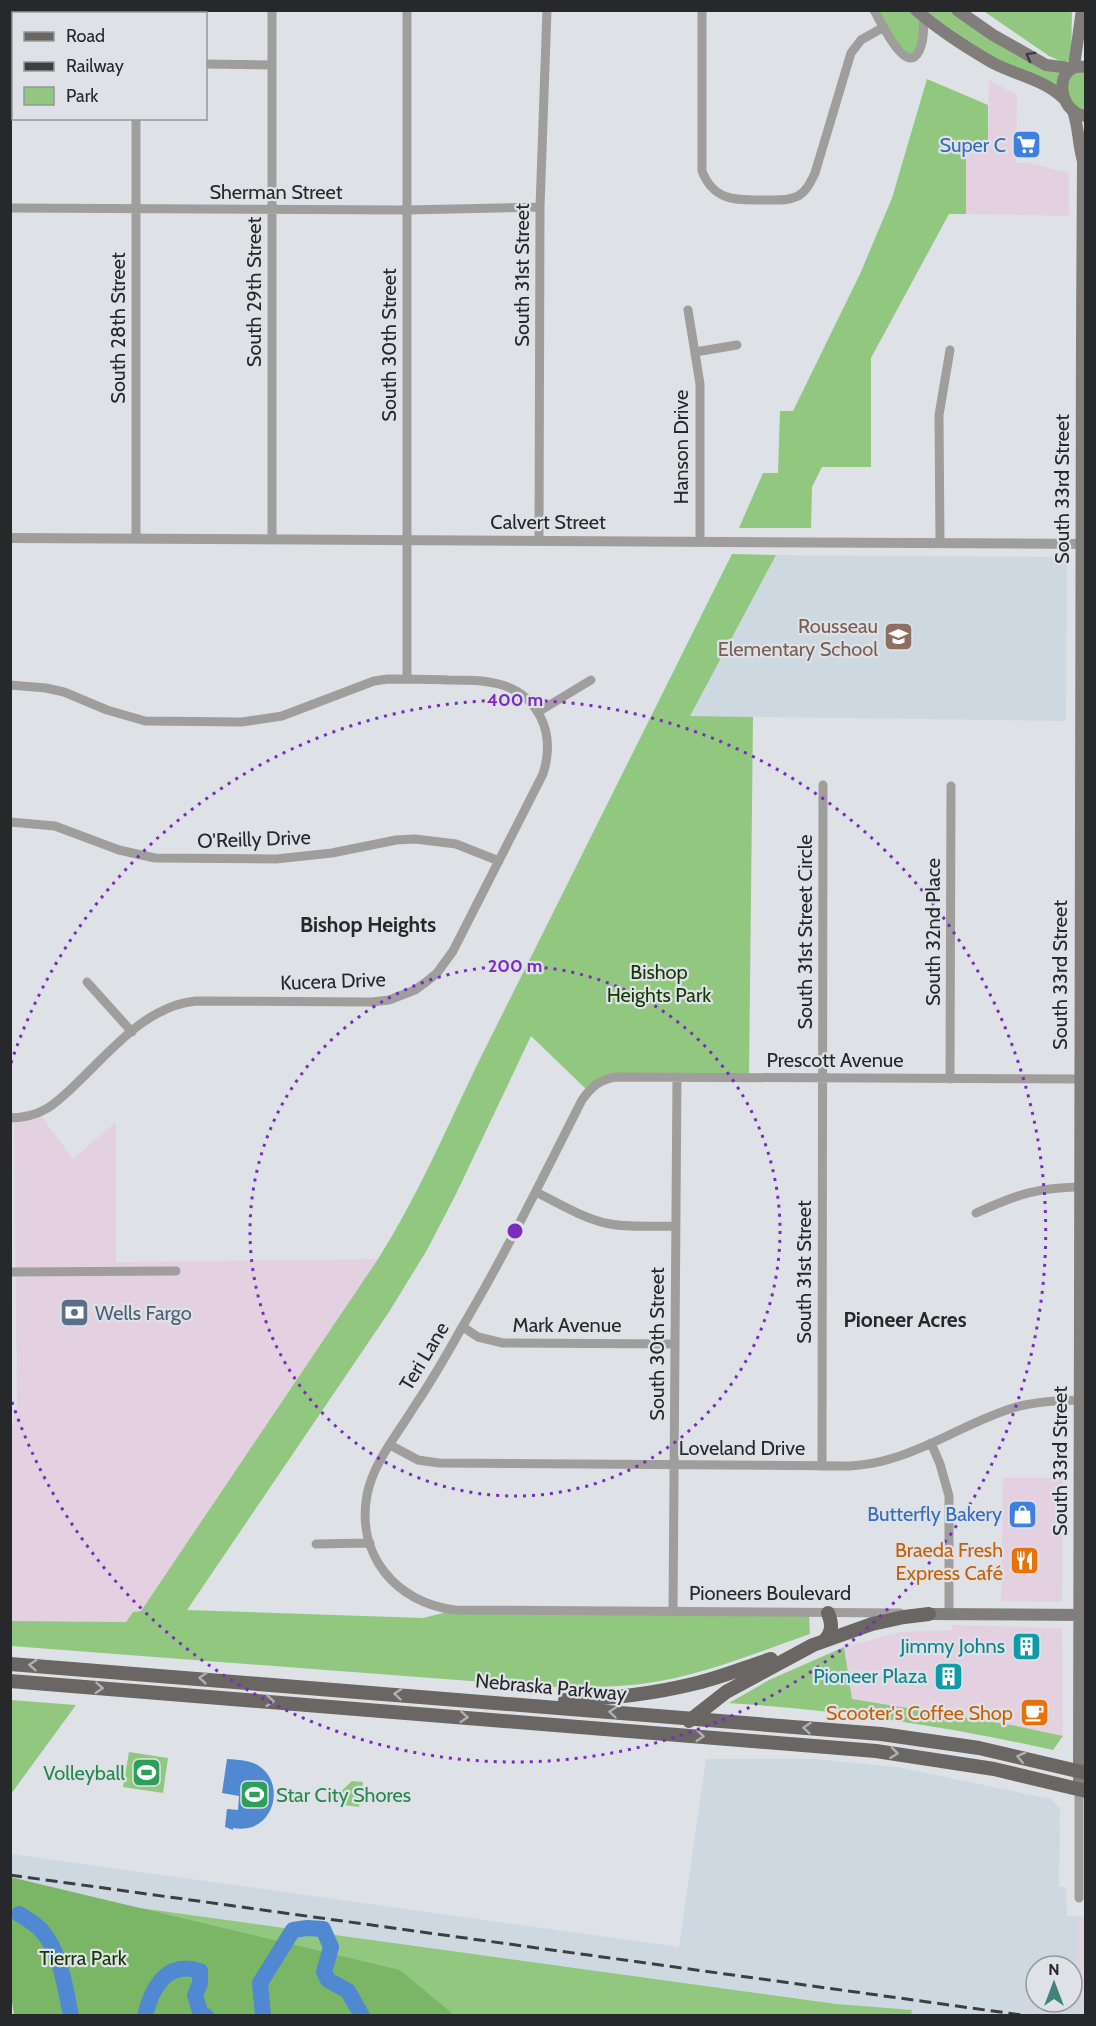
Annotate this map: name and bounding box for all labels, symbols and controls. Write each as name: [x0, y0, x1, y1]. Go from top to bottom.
legend: [12, 12, 207, 120]
text: Road: [66, 25, 105, 47]
one-way arrow: [1026, 52, 1036, 63]
text: Railway: [66, 55, 124, 77]
text: Park: [66, 85, 99, 107]
supermarket icon: Super C: [1011, 129, 1043, 161]
place label: Super C: [939, 133, 1006, 157]
street label: Sherman Street: [209, 180, 343, 204]
street label: South 31st Street: [510, 203, 534, 347]
street label: South 29th Street: [242, 216, 266, 367]
street label: South 28th Street: [106, 252, 130, 404]
street label: South 30th Street: [377, 268, 401, 422]
street label: Hanson Drive: [669, 390, 693, 504]
street label: South 33rd Street: [1050, 414, 1074, 564]
street label: Calvert Street: [490, 510, 606, 534]
place label: Rousseau Elementary School: [718, 614, 878, 661]
school or university icon: Rousseau Elementary School: [883, 621, 915, 653]
text: 400 m: [487, 689, 543, 711]
street label: O'Reilly Drive: [197, 825, 311, 853]
street label: South 31st Street Circle: [793, 834, 817, 1030]
street label: South 32nd Place: [921, 858, 945, 1006]
street label: South 33rd Street: [1048, 900, 1072, 1050]
district label: Bishop Heights: [300, 912, 436, 937]
text: 200 m: [488, 955, 542, 977]
park label: Bishop Heights Park: [607, 960, 711, 1007]
street label: Kucera Drive: [280, 967, 386, 995]
street label: Prescott Avenue: [766, 1048, 904, 1072]
street label: South 31st Street: [792, 1200, 816, 1344]
centre of rings: [505, 1221, 525, 1241]
street label: South 30th Street: [645, 1267, 669, 1421]
bank icon: Wells Fargo: [58, 1297, 90, 1329]
place label: Wells Fargo: [95, 1301, 192, 1325]
district label: Pioneer Acres: [843, 1307, 967, 1332]
street label: Mark Avenue: [513, 1313, 621, 1337]
street label: Teri Lane: [394, 1317, 454, 1395]
street label: South 33rd Street: [1048, 1386, 1072, 1536]
street label: Loveland Drive: [679, 1436, 805, 1460]
shop icon: Butterfly Bakery: [1007, 1498, 1039, 1530]
place label: Butterfly Bakery: [867, 1502, 1002, 1526]
place label: Braeda Fresh Express Café: [895, 1538, 1003, 1585]
restaurant icon: Braeda Fresh Express Café: [1008, 1545, 1040, 1577]
street label: Pioneers Boulevard: [689, 1581, 851, 1605]
building icon: Jimmy Johns: [1010, 1630, 1042, 1662]
place label: Jimmy Johns: [899, 1634, 1005, 1658]
one-way arrow: [29, 1659, 38, 1672]
building icon: Pioneer Plaza: [932, 1660, 964, 1692]
place label: Pioneer Plaza: [813, 1664, 927, 1688]
street label: Nebraska Parkway: [474, 1668, 628, 1706]
one-way arrow: [199, 1672, 208, 1685]
one-way arrow: [94, 1681, 103, 1694]
one-way arrow: [393, 1688, 402, 1701]
one-way arrow: [265, 1695, 274, 1708]
cafe icon: Scooter's Coffee Shop: [1018, 1697, 1050, 1729]
place label: Scooter's Coffee Shop: [826, 1701, 1013, 1725]
one-way arrow: [609, 1706, 618, 1719]
one-way arrow: [459, 1710, 469, 1723]
one-way arrow: [803, 1722, 812, 1735]
one-way arrow: [696, 1729, 705, 1742]
one-way arrow: [890, 1746, 899, 1759]
one-way arrow: [1016, 1751, 1026, 1764]
sports icon: Volleyball: [130, 1757, 162, 1789]
place label: Volleyball: [43, 1761, 125, 1785]
sports icon: Star City Shores: [239, 1779, 271, 1811]
place label: Star City Shores: [276, 1783, 411, 1807]
park label: Tierra Park: [39, 1946, 127, 1970]
north arrow: [1024, 1954, 1084, 2014]
text: N: [1048, 1960, 1060, 1979]

